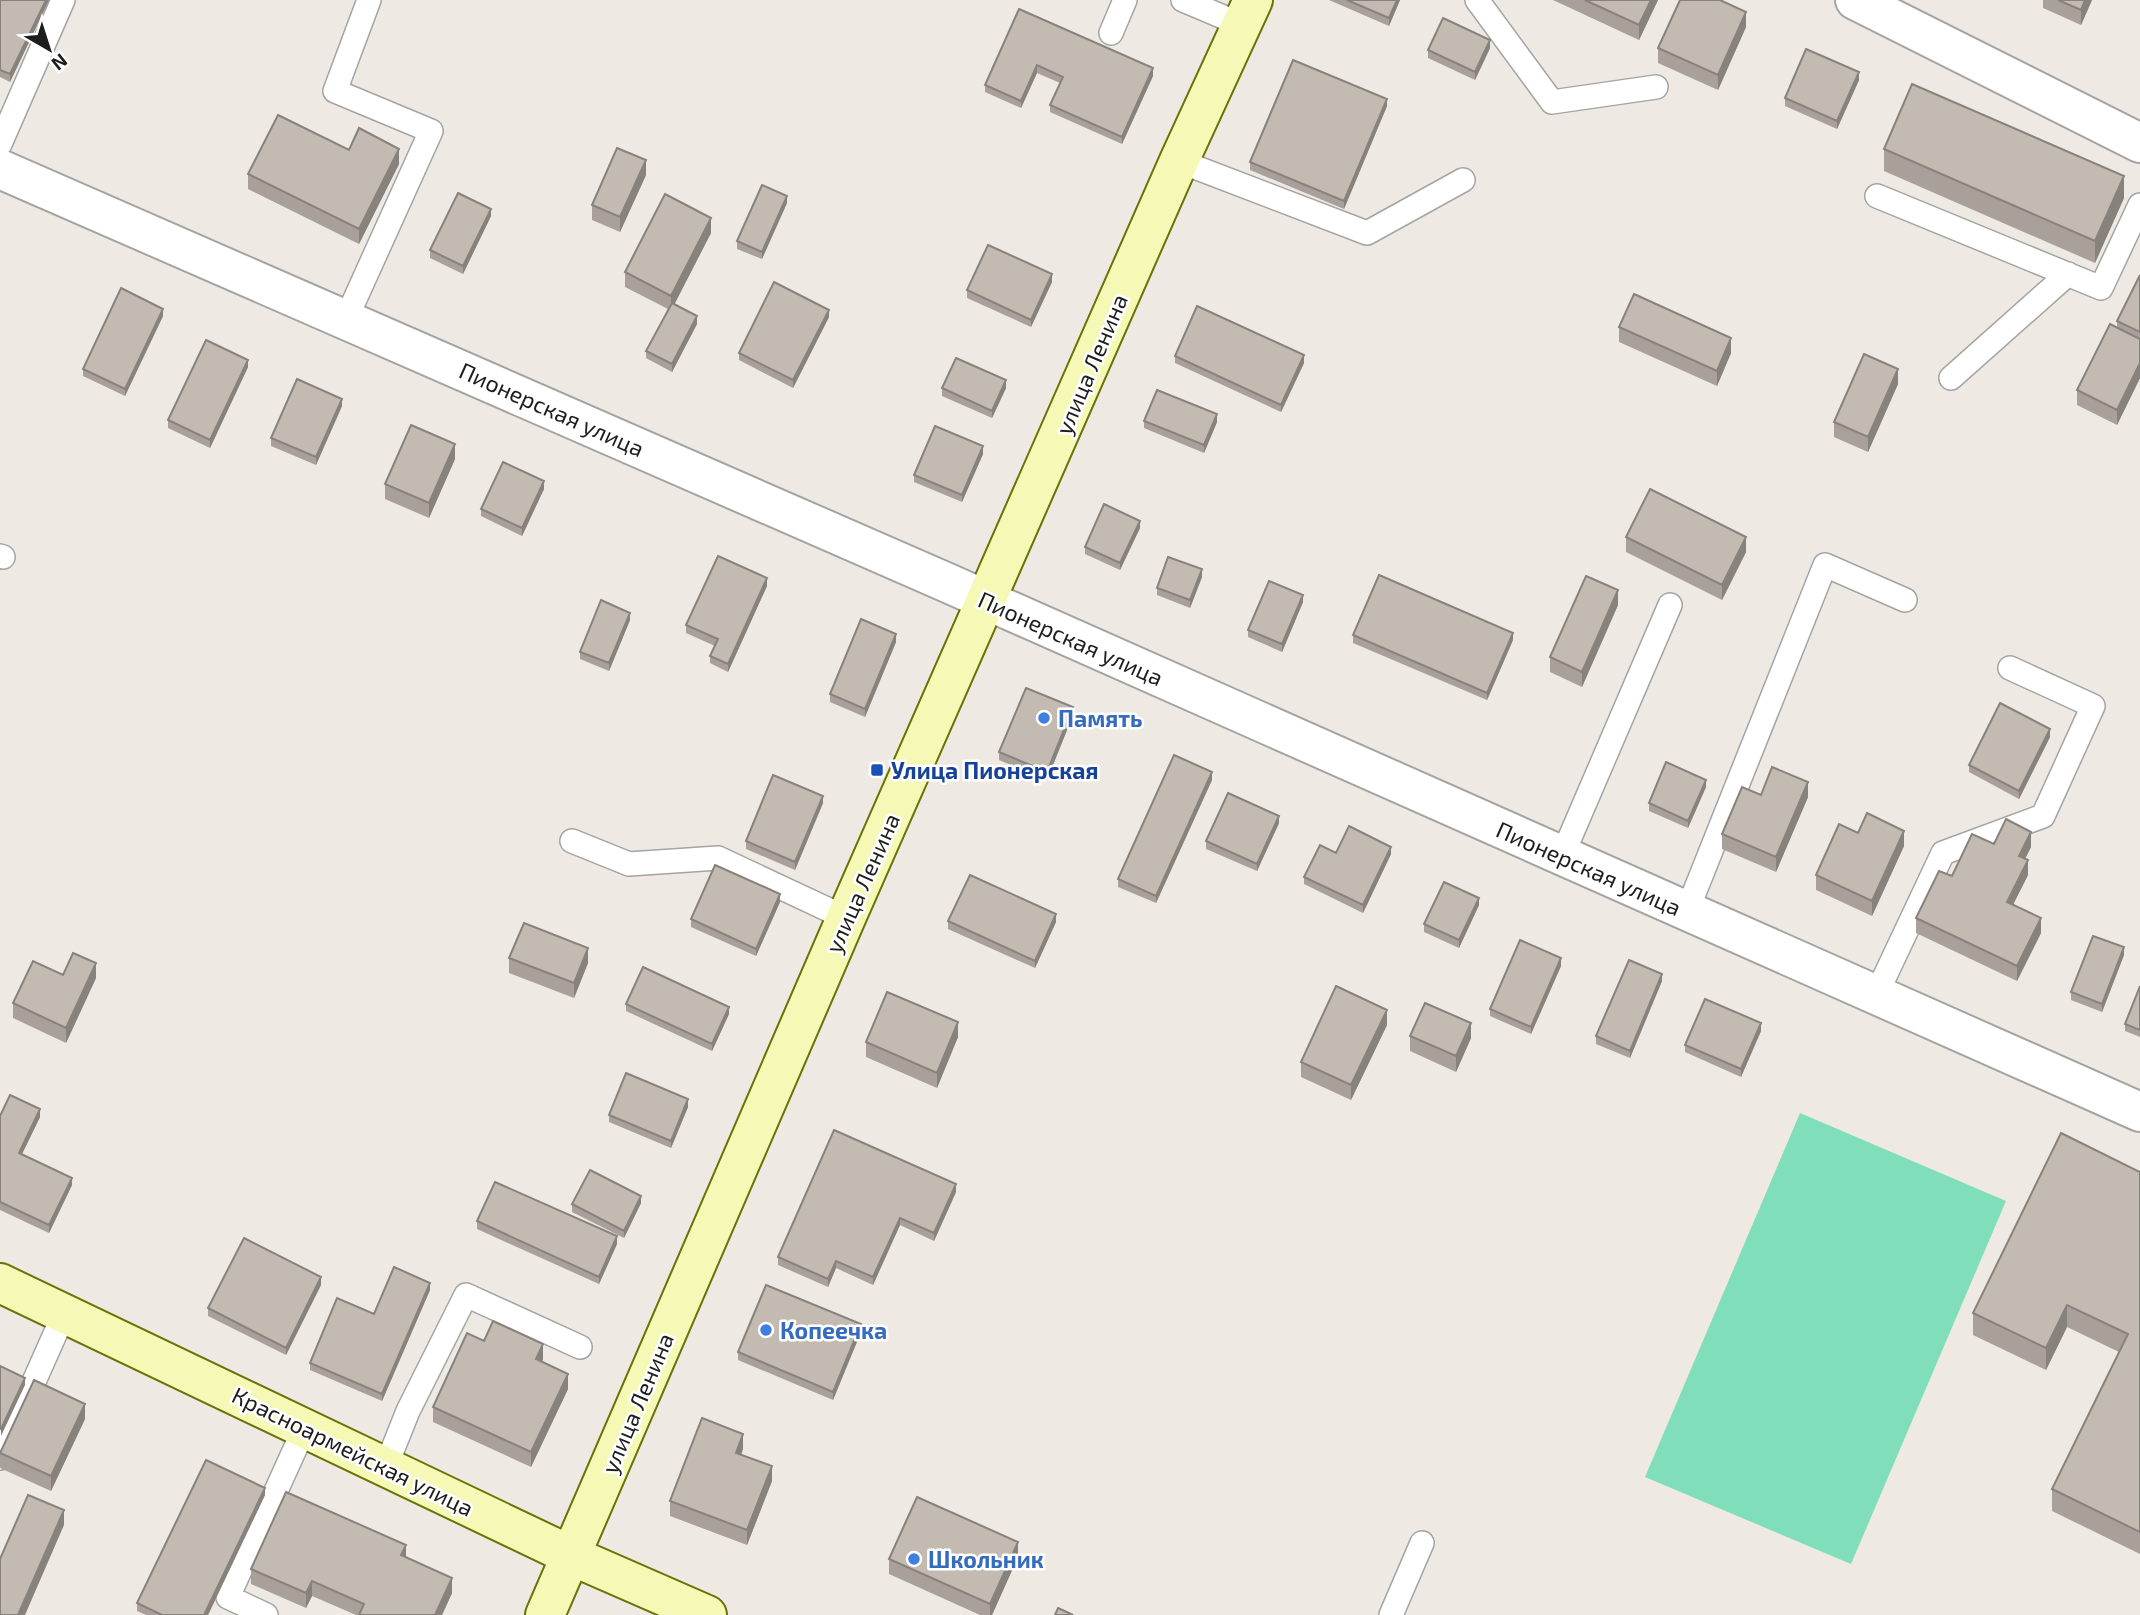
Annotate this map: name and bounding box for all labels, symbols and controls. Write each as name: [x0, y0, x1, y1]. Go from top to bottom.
north arrow: [14, 14, 84, 84]
text: N: [47, 49, 73, 76]
street label: улица Ленина: [1049, 290, 1134, 439]
street label: Пионерская улица: [455, 356, 649, 463]
street label: Пионерская улица: [974, 585, 1168, 692]
place label: Память: [1058, 704, 1142, 732]
marker: Память: [1036, 710, 1052, 726]
place label: Улица Пионерская: [891, 756, 1099, 784]
marker: Улица Пионерская: [869, 762, 885, 778]
street label: улица Ленина: [819, 809, 906, 957]
street label: Пионерская улица: [1492, 815, 1686, 922]
place label: Копеечка: [780, 1316, 887, 1344]
marker: Копеечка: [758, 1322, 774, 1338]
street label: улица Ленина: [595, 1329, 680, 1478]
street label: Красноармейская улица: [227, 1380, 478, 1523]
place label: Школьник: [928, 1545, 1044, 1573]
marker: Школьник: [906, 1551, 922, 1567]

